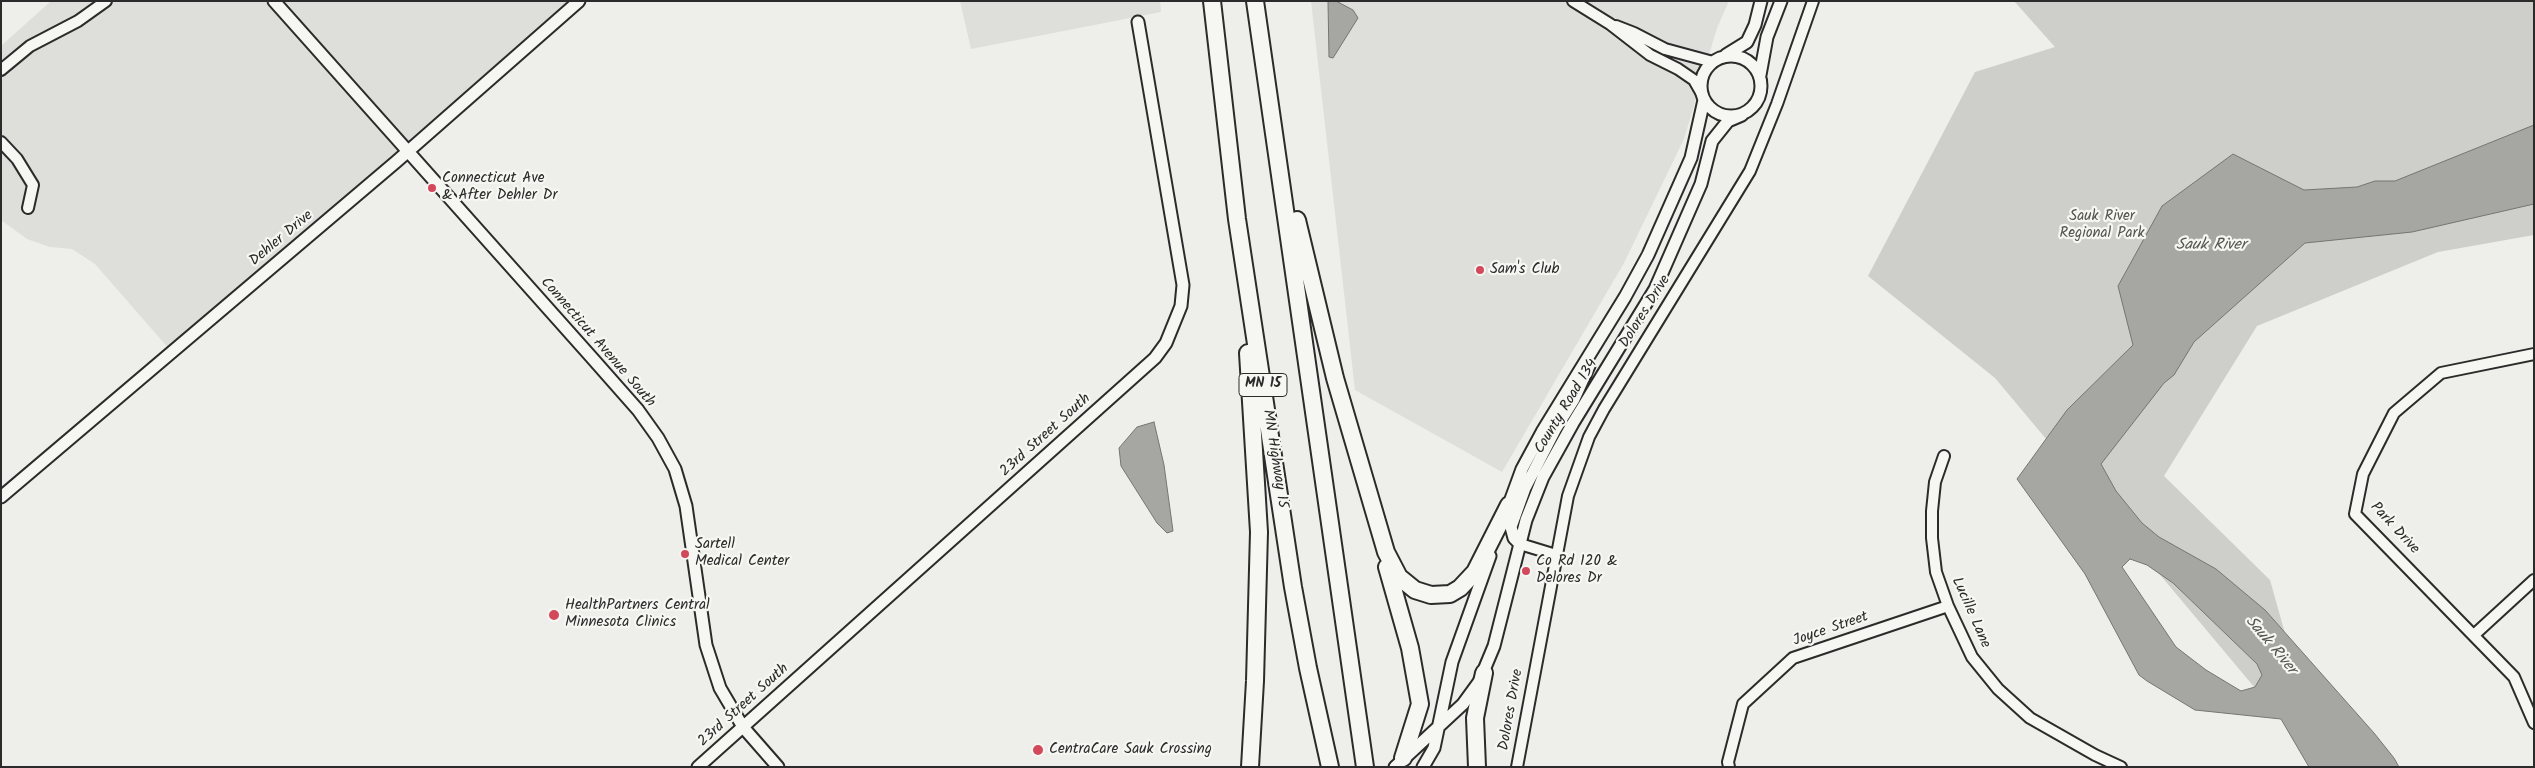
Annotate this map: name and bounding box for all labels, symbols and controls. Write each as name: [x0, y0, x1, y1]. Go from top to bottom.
place label: Connecticut Ave & After Dehler Dr: [442, 170, 557, 205]
marker: Connecticut Ave & After Dehler Dr: [426, 182, 438, 194]
street label: Dehler Drive: [247, 207, 317, 271]
park label: Sauk River Regional Park: [2060, 208, 2144, 243]
water label: Sauk River: [2176, 236, 2246, 256]
place label: Sam's Club: [1490, 261, 1559, 279]
marker: Sam's Club: [1474, 264, 1486, 276]
street label: Dolores Drive: [1617, 272, 1675, 352]
street label: Connecticut Avenue South: [536, 274, 658, 412]
street label: County Road 134: [1532, 356, 1602, 458]
road number: MN 15: [1239, 374, 1287, 396]
street label: 23rd Street South: [997, 391, 1095, 481]
street label: MN Highway 15: [1257, 408, 1291, 510]
street label: Park Drive: [2365, 499, 2423, 559]
place label: Sartell Medical Center: [695, 536, 789, 571]
marker: Sartell Medical Center: [679, 548, 691, 560]
place label: Co Rd 120 & Delores Dr: [1536, 553, 1618, 588]
marker: Co Rd 120 & Delores Dr: [1520, 565, 1532, 577]
street label: Lucille Lane: [1946, 575, 1994, 651]
place label: HealthPartners Central Minnesota Clinics: [565, 597, 710, 632]
marker: HealthPartners Central Minnesota Clinics: [547, 608, 561, 622]
street label: Joyce Street: [1791, 609, 1871, 651]
water label: Sauk River: [2240, 613, 2300, 679]
street label: 23rd Street South: [695, 661, 793, 751]
street label: Dolores Drive: [1496, 668, 1528, 752]
place label: CentraCare Sauk Crossing: [1049, 741, 1212, 759]
marker: CentraCare Sauk Crossing: [1031, 743, 1045, 757]

